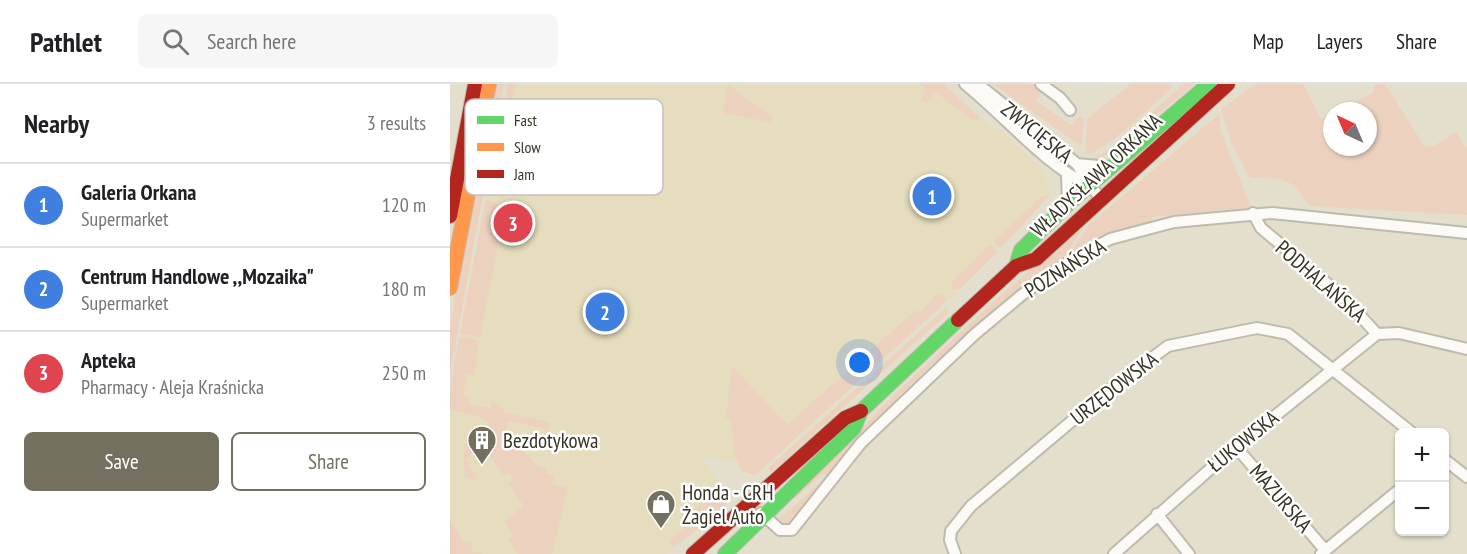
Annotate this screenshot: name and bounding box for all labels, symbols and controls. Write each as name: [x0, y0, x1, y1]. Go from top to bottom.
search box: [138, 14, 558, 68]
text: Pathlet: [30, 23, 102, 60]
icon: search: [159, 25, 192, 58]
text: Search here: [207, 27, 296, 55]
text: Map: [1253, 28, 1284, 55]
text: Layers: [1317, 28, 1363, 55]
text: Share: [1396, 28, 1437, 55]
street label: ZWYCIĘSKA: [996, 95, 1078, 169]
legend: [465, 99, 663, 195]
north arrow: [1323, 102, 1377, 156]
text: Nearby: [24, 107, 89, 140]
street label: WŁADYSŁAWA ORKANA: [1025, 107, 1167, 243]
text: 3 results: [367, 110, 426, 136]
text: Fast: [514, 110, 537, 130]
text: Slow: [514, 137, 541, 157]
text: Jam: [513, 164, 535, 184]
pin: 1: [912, 174, 952, 218]
text: Galeria Orkana: [81, 178, 196, 206]
text: 1: [39, 192, 48, 218]
text: 120 m: [382, 192, 426, 218]
pin: 3: [494, 200, 532, 246]
text: Supermarket: [81, 206, 169, 232]
street label: POZNAŃSKA: [1019, 232, 1111, 304]
street label: PODHALAŃSKA: [1270, 234, 1372, 328]
text: Centrum Handlowe ,,Mozaika": [81, 262, 314, 290]
text: 2: [39, 276, 48, 302]
text: 180 m: [382, 276, 426, 302]
text: Supermarket: [81, 290, 169, 316]
pin: 2: [586, 290, 624, 334]
street label: URZĘDOWSKA: [1065, 345, 1163, 431]
text: Apteka: [81, 346, 136, 374]
your location: [845, 348, 874, 377]
text: 3: [39, 360, 48, 386]
text: 250 m: [382, 360, 426, 386]
text: Pharmacy · Aleja Kraśnicka: [81, 374, 264, 400]
street label: ŁUKOWSKA: [1202, 404, 1284, 478]
building icon: Bezdotykowa: [466, 424, 498, 466]
place label: Bezdotykowa: [503, 427, 598, 454]
map controls: [1395, 428, 1449, 536]
button: +: [1395, 428, 1449, 482]
button: Save: [24, 432, 219, 491]
button: Share: [231, 432, 426, 491]
street label: MAZURSKA: [1244, 458, 1318, 538]
place label: Honda - CRH Żagiel Auto: [682, 479, 773, 530]
button: −: [1395, 482, 1449, 536]
shop icon: Honda - CRH Żagiel Auto: [645, 488, 677, 530]

